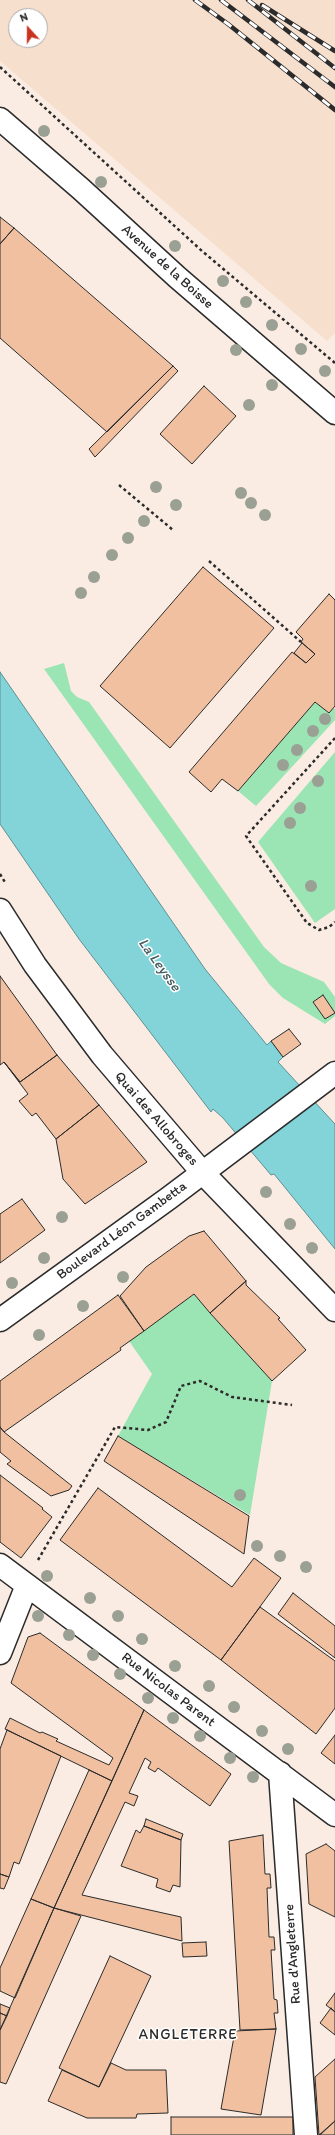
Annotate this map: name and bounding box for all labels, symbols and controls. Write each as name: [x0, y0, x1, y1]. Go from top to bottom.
north arrow: [8, 8, 48, 48]
text: N: [18, 10, 30, 25]
street label: Avenue de la Boisse: [118, 221, 216, 313]
water label: La Leysse: [134, 935, 184, 995]
street label: Quai des Allobroges: [110, 1068, 202, 1170]
street label: Boulevard Léon Gambetta: [54, 1178, 190, 1284]
street label: Rue Nicolas Parent: [118, 1649, 218, 1731]
street label: Rue d'Angleterre: [281, 1903, 305, 2005]
district label: ANGLETERRE: [138, 2026, 238, 2044]

